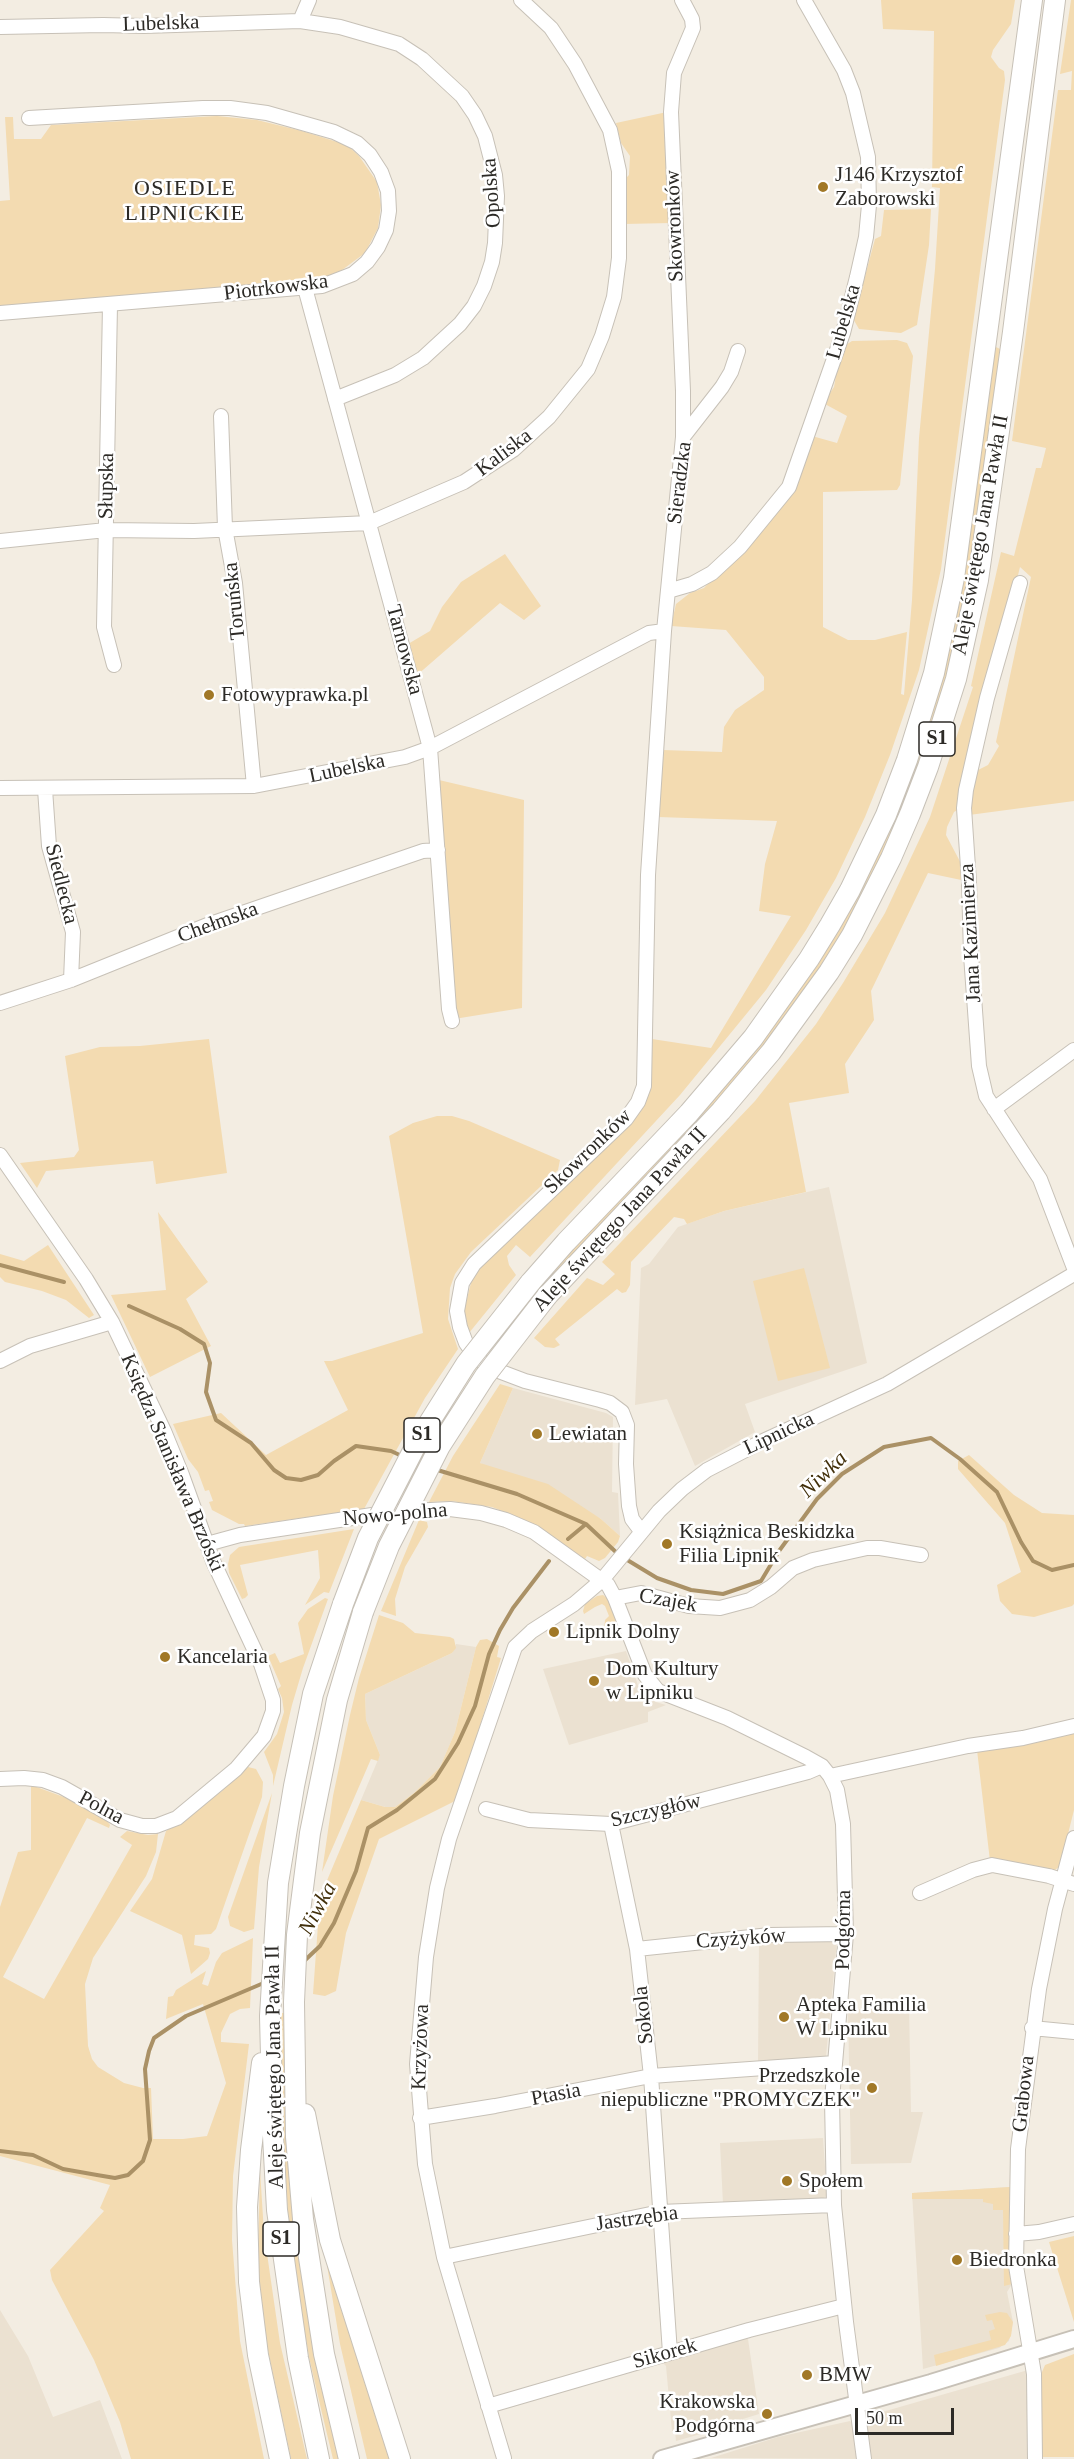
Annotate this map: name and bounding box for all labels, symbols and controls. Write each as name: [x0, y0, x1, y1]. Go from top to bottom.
street label: Lubelska: [122, 10, 200, 38]
street label: Opolska: [477, 157, 507, 229]
place label: J146 Krzysztof Zaborowski: [835, 162, 963, 212]
street label: Skowronków: [660, 170, 690, 282]
district label: OSIEDLE LIPNICKIE: [124, 176, 246, 228]
marker: J146 Krzysztof Zaborowski: [816, 180, 830, 194]
street label: Piotrkowska: [222, 269, 330, 307]
street label: Lubelska: [821, 282, 867, 362]
street label: Aleje świętego Jana Pawła II: [947, 413, 1015, 657]
street label: Kaliska: [471, 424, 537, 482]
street label: Sieradzka: [662, 440, 698, 526]
street label: Słupska: [94, 453, 120, 519]
street label: Toruńska: [218, 561, 252, 641]
street label: Tarnowska: [380, 602, 428, 698]
place label: Fotowyprawka.pl: [221, 682, 369, 708]
marker: Fotowyprawka.pl: [202, 688, 216, 702]
road number: S1: [919, 722, 955, 756]
street label: Lubelska: [307, 749, 387, 789]
street label: Siedlecka: [39, 841, 83, 927]
street label: Jana Kazimierza: [955, 863, 987, 1003]
street label: Chełmska: [174, 897, 262, 949]
street label: Skowronków: [539, 1104, 637, 1200]
street label: Aleje świętego Jana Pawła II: [528, 1122, 712, 1318]
street label: Księdza Stanisława Brzóski: [115, 1350, 229, 1576]
street label: Lipnicka: [740, 1407, 818, 1461]
road number: S1: [404, 1418, 440, 1452]
place label: Lewiatan: [549, 1421, 627, 1447]
marker: Lewiatan: [530, 1427, 544, 1441]
water label: Niwka: [795, 1446, 853, 1504]
street label: Nowo-polna: [342, 1498, 448, 1532]
place label: Książnica Beskidzka Filia Lipnik: [679, 1519, 855, 1569]
marker: Książnica Beskidzka Filia Lipnik: [660, 1537, 674, 1551]
street label: Czajek: [637, 1584, 699, 1618]
place label: Lipnik Dolny: [566, 1619, 680, 1645]
marker: Lipnik Dolny: [547, 1625, 561, 1639]
place label: Kancelaria: [177, 1644, 268, 1670]
marker: Kancelaria: [158, 1650, 172, 1664]
place label: Dom Kultury w Lipniku: [606, 1656, 719, 1706]
marker: Dom Kultury w Lipniku: [587, 1674, 601, 1688]
street label: Polna: [74, 1786, 128, 1830]
street label: Szczygłów: [608, 1788, 704, 1834]
water label: Niwka: [293, 1878, 343, 1940]
street label: Podgórna: [831, 1890, 857, 1970]
street label: Czyżyków: [695, 1923, 787, 1955]
street label: Aleje świętego Jana Pawła II: [260, 1945, 290, 2189]
street label: Sokola: [628, 1985, 660, 2045]
place label: Apteka Familia W Lipniku: [796, 1992, 926, 2042]
street label: Krzyżowa: [407, 2003, 435, 2091]
marker: Apteka Familia W Lipniku: [777, 2010, 791, 2024]
street label: Grabowa: [1007, 2054, 1041, 2134]
place label: Przedszkole niepubliczne "PROMYCZEK": [601, 2063, 860, 2113]
street label: Ptasia: [529, 2078, 583, 2112]
marker: Przedszkole niepubliczne "PROMYCZEK": [865, 2081, 879, 2095]
place label: Społem: [799, 2168, 863, 2194]
marker: Społem: [780, 2174, 794, 2188]
street label: Jastrzębia: [594, 2201, 680, 2237]
road number: S1: [263, 2222, 299, 2256]
place label: Biedronka: [969, 2247, 1056, 2273]
marker: Biedronka: [950, 2253, 964, 2267]
street label: Sikorek: [630, 2333, 700, 2375]
place label: BMW: [819, 2362, 872, 2388]
marker: BMW: [800, 2368, 814, 2382]
place label: Krakowska Podgórna: [659, 2389, 755, 2439]
scale bar: [858, 2396, 957, 2434]
marker: Krakowska Podgórna: [760, 2407, 774, 2421]
text: 50 m: [866, 2408, 903, 2428]

